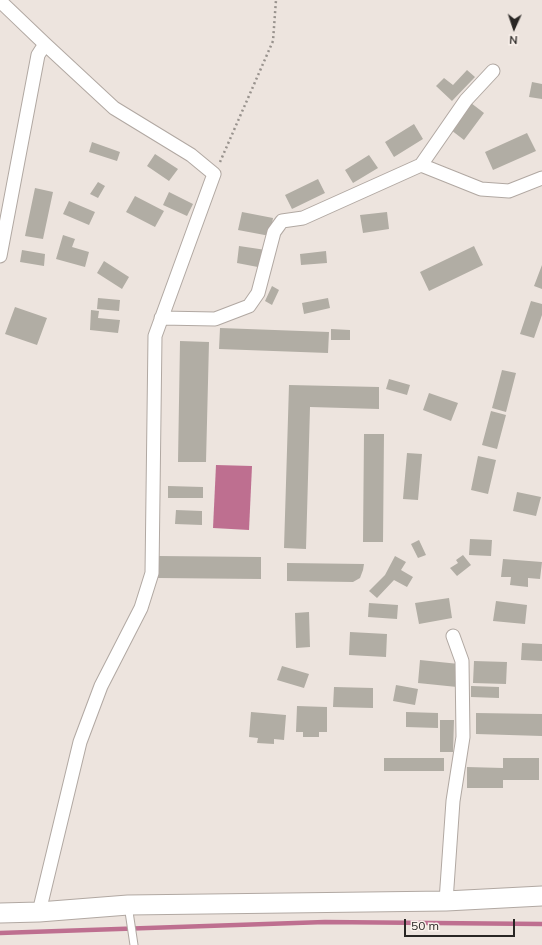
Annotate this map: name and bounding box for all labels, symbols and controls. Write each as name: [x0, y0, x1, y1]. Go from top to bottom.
north arrow: [494, 8, 534, 48]
text: N: [509, 33, 518, 47]
scale bar: [406, 911, 517, 937]
text: 50 m: [411, 918, 439, 933]

